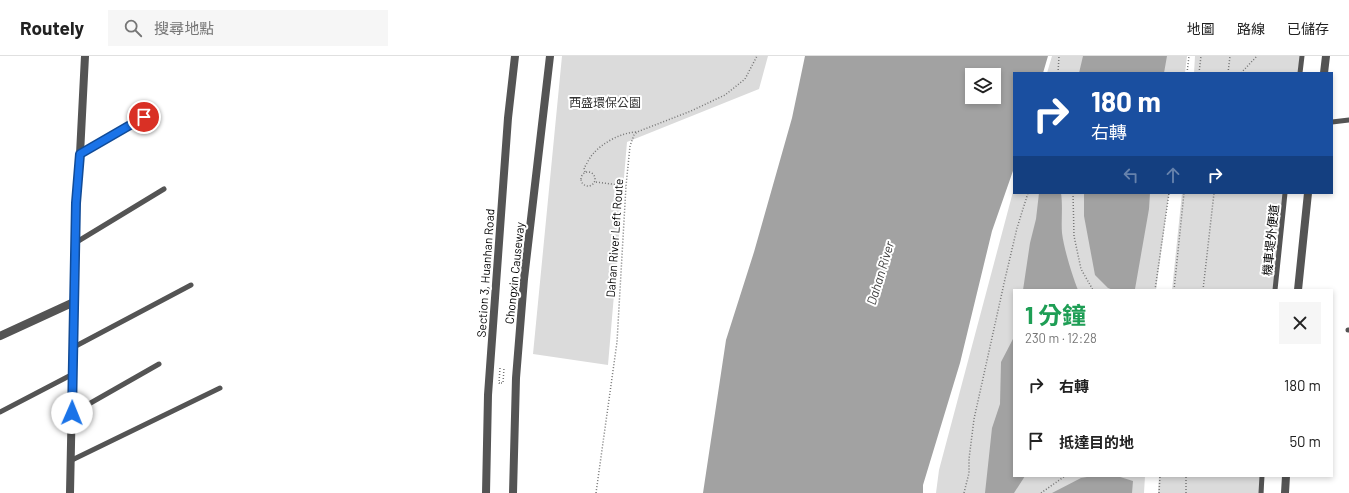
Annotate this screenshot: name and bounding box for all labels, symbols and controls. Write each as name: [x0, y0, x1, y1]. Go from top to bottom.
search box: [108, 10, 388, 46]
text: Routely: [20, 16, 84, 39]
icon: search: [122, 17, 144, 39]
text: 搜尋地點: [154, 19, 214, 37]
text: 地圖: [1187, 20, 1215, 37]
text: 路線: [1237, 20, 1265, 37]
text: 已儲存: [1287, 20, 1329, 37]
map controls: [965, 68, 1001, 104]
button: layers: [965, 68, 1001, 104]
text: 180 m: [1091, 84, 1161, 118]
icon: right: [1025, 88, 1077, 140]
park label: 西盛環保公園: [569, 95, 641, 109]
pin: [127, 100, 161, 134]
icon: arrive: [133, 106, 155, 128]
text: 右轉: [1091, 121, 1127, 143]
icon: left: [1120, 164, 1142, 186]
icon: ahead: [1162, 164, 1184, 186]
icon: right: [1204, 164, 1226, 186]
street label: Dahan River Left Route: [603, 178, 625, 298]
street label: 機車堤外便道: [1259, 203, 1281, 277]
street label: Section 3, Huanhan Road: [474, 208, 496, 338]
street label: Chongxin Causeway: [502, 221, 526, 325]
water label: Dahan River: [863, 239, 897, 307]
text: 1 分鐘: [1025, 300, 1086, 329]
button: close: [1279, 302, 1321, 344]
text: 230 m · 12:28: [1025, 330, 1097, 346]
icon: right: [1025, 374, 1047, 396]
text: 180 m: [1284, 376, 1321, 394]
text: 右轉: [1059, 377, 1089, 395]
position arrow: [51, 392, 93, 434]
icon: arrive: [1025, 430, 1047, 452]
text: 50 m: [1289, 432, 1321, 450]
text: 抵達目的地: [1059, 433, 1134, 451]

